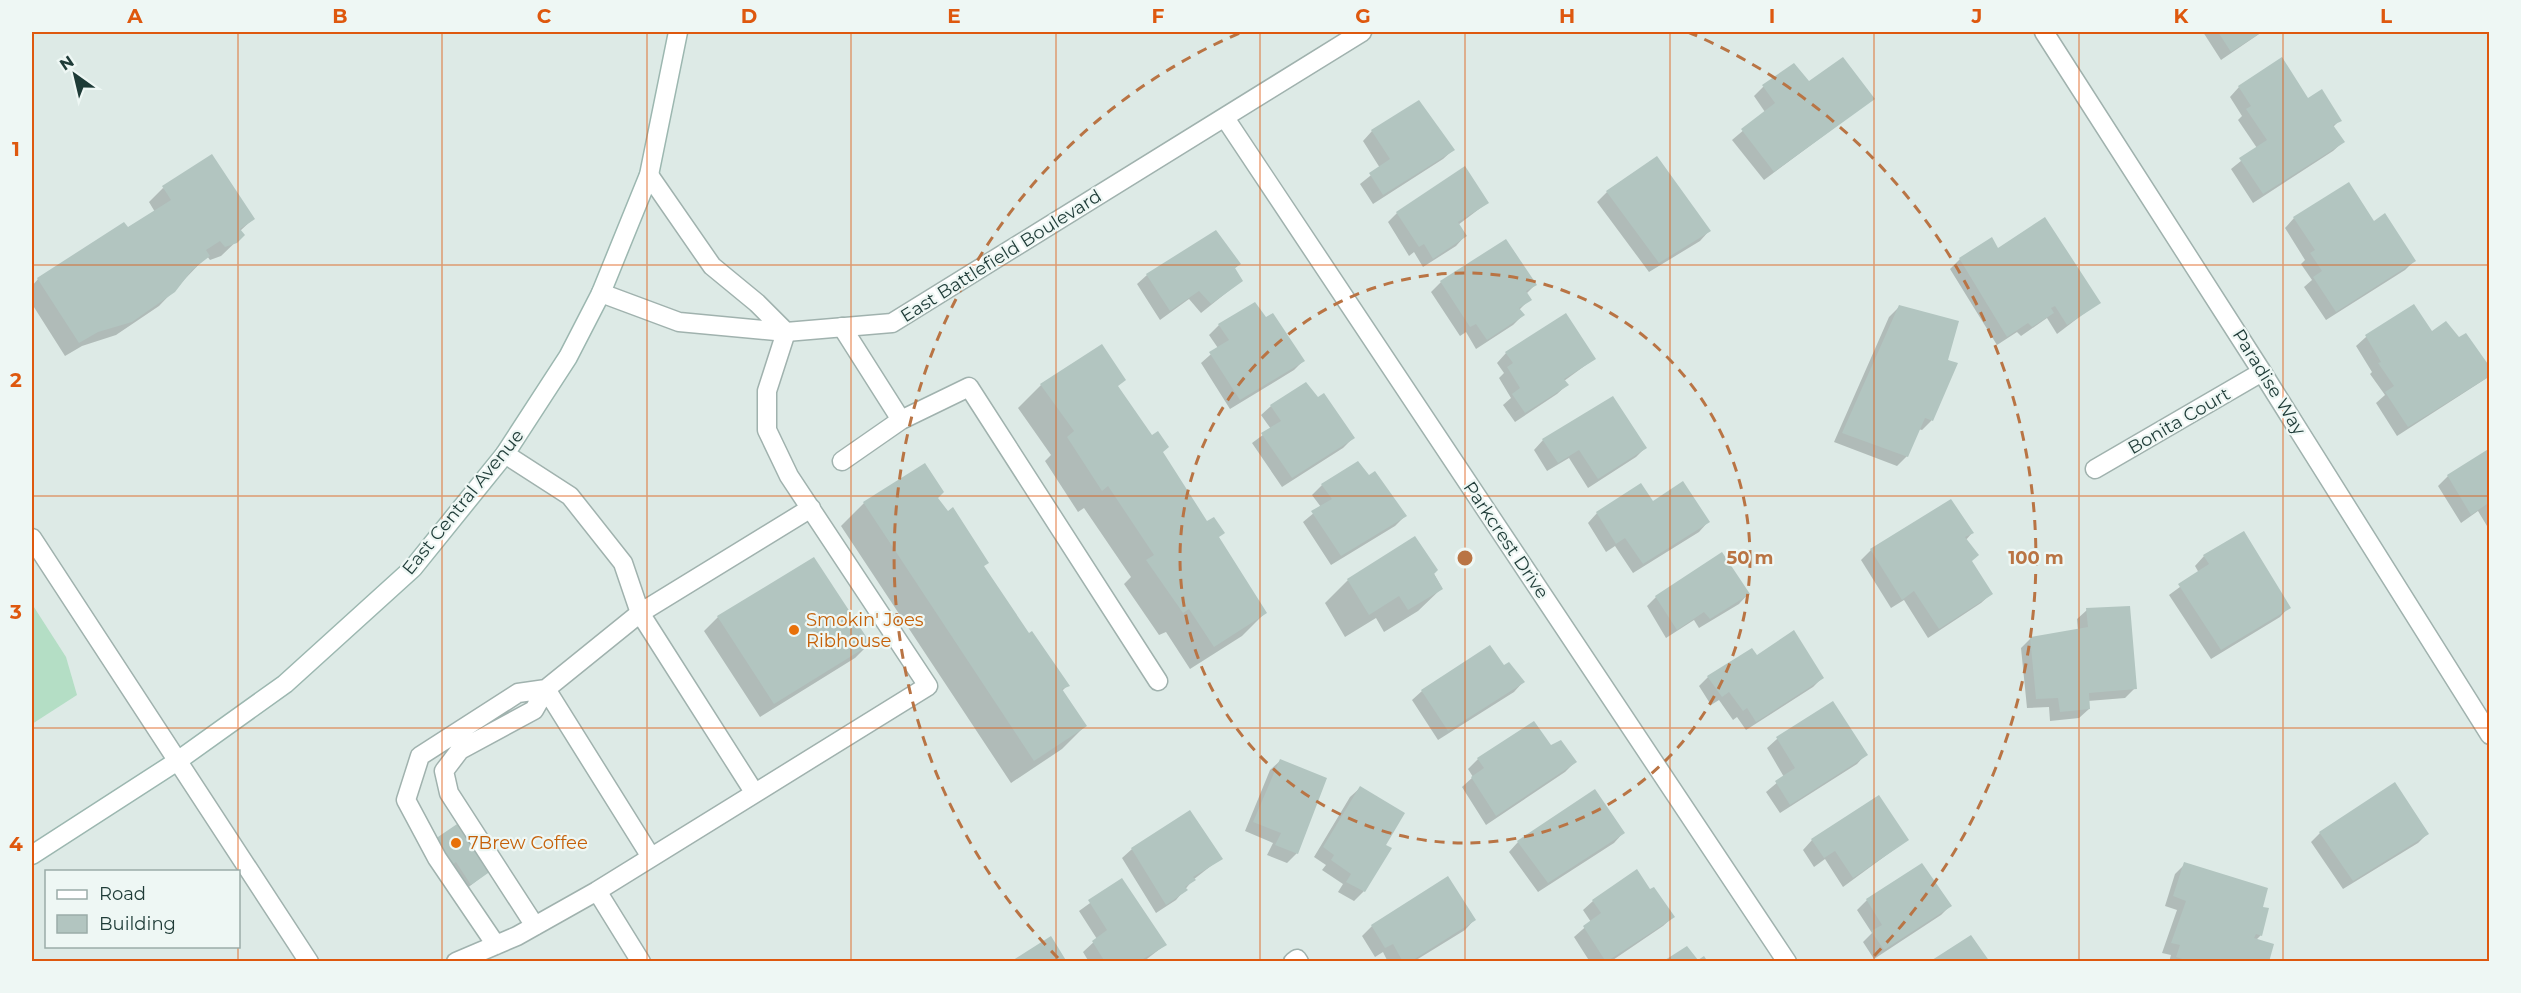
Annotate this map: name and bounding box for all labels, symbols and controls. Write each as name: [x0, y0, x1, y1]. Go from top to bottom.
text: A: [126, 4, 143, 28]
text: B: [332, 4, 348, 28]
text: C: [537, 4, 552, 28]
text: D: [741, 4, 757, 28]
text: E: [947, 4, 961, 28]
text: F: [1152, 4, 1165, 28]
text: G: [1355, 4, 1371, 28]
text: H: [1559, 4, 1575, 28]
text: I: [1769, 4, 1775, 28]
text: J: [1971, 4, 1982, 28]
text: K: [2174, 4, 2190, 28]
text: L: [2380, 4, 2392, 28]
north arrow: [45, 45, 105, 105]
text: N: [56, 51, 78, 74]
text: 1: [12, 137, 20, 161]
street label: East Battlefield Boulevard: [896, 185, 1106, 327]
street label: Paradise Way: [2228, 325, 2310, 439]
text: 2: [10, 368, 22, 392]
street label: Bonita Court: [2124, 383, 2234, 459]
street label: East Central Avenue: [398, 425, 528, 579]
street label: Parkcrest Drive: [1459, 477, 1553, 603]
text: 50 m: [1727, 547, 1773, 569]
text: 100 m: [2008, 547, 2064, 569]
centre of rings: [1455, 548, 1475, 568]
text: 3: [9, 600, 22, 624]
place label: Smokin' Joes Ribhouse: [806, 609, 924, 652]
marker: Smokin' Joes Ribhouse: [787, 623, 801, 637]
text: 4: [9, 832, 23, 856]
place label: 7Brew Coffee: [468, 832, 588, 854]
marker: 7Brew Coffee: [449, 836, 463, 850]
legend: [45, 870, 240, 948]
text: Road: [99, 883, 146, 905]
text: Building: [99, 913, 176, 935]

